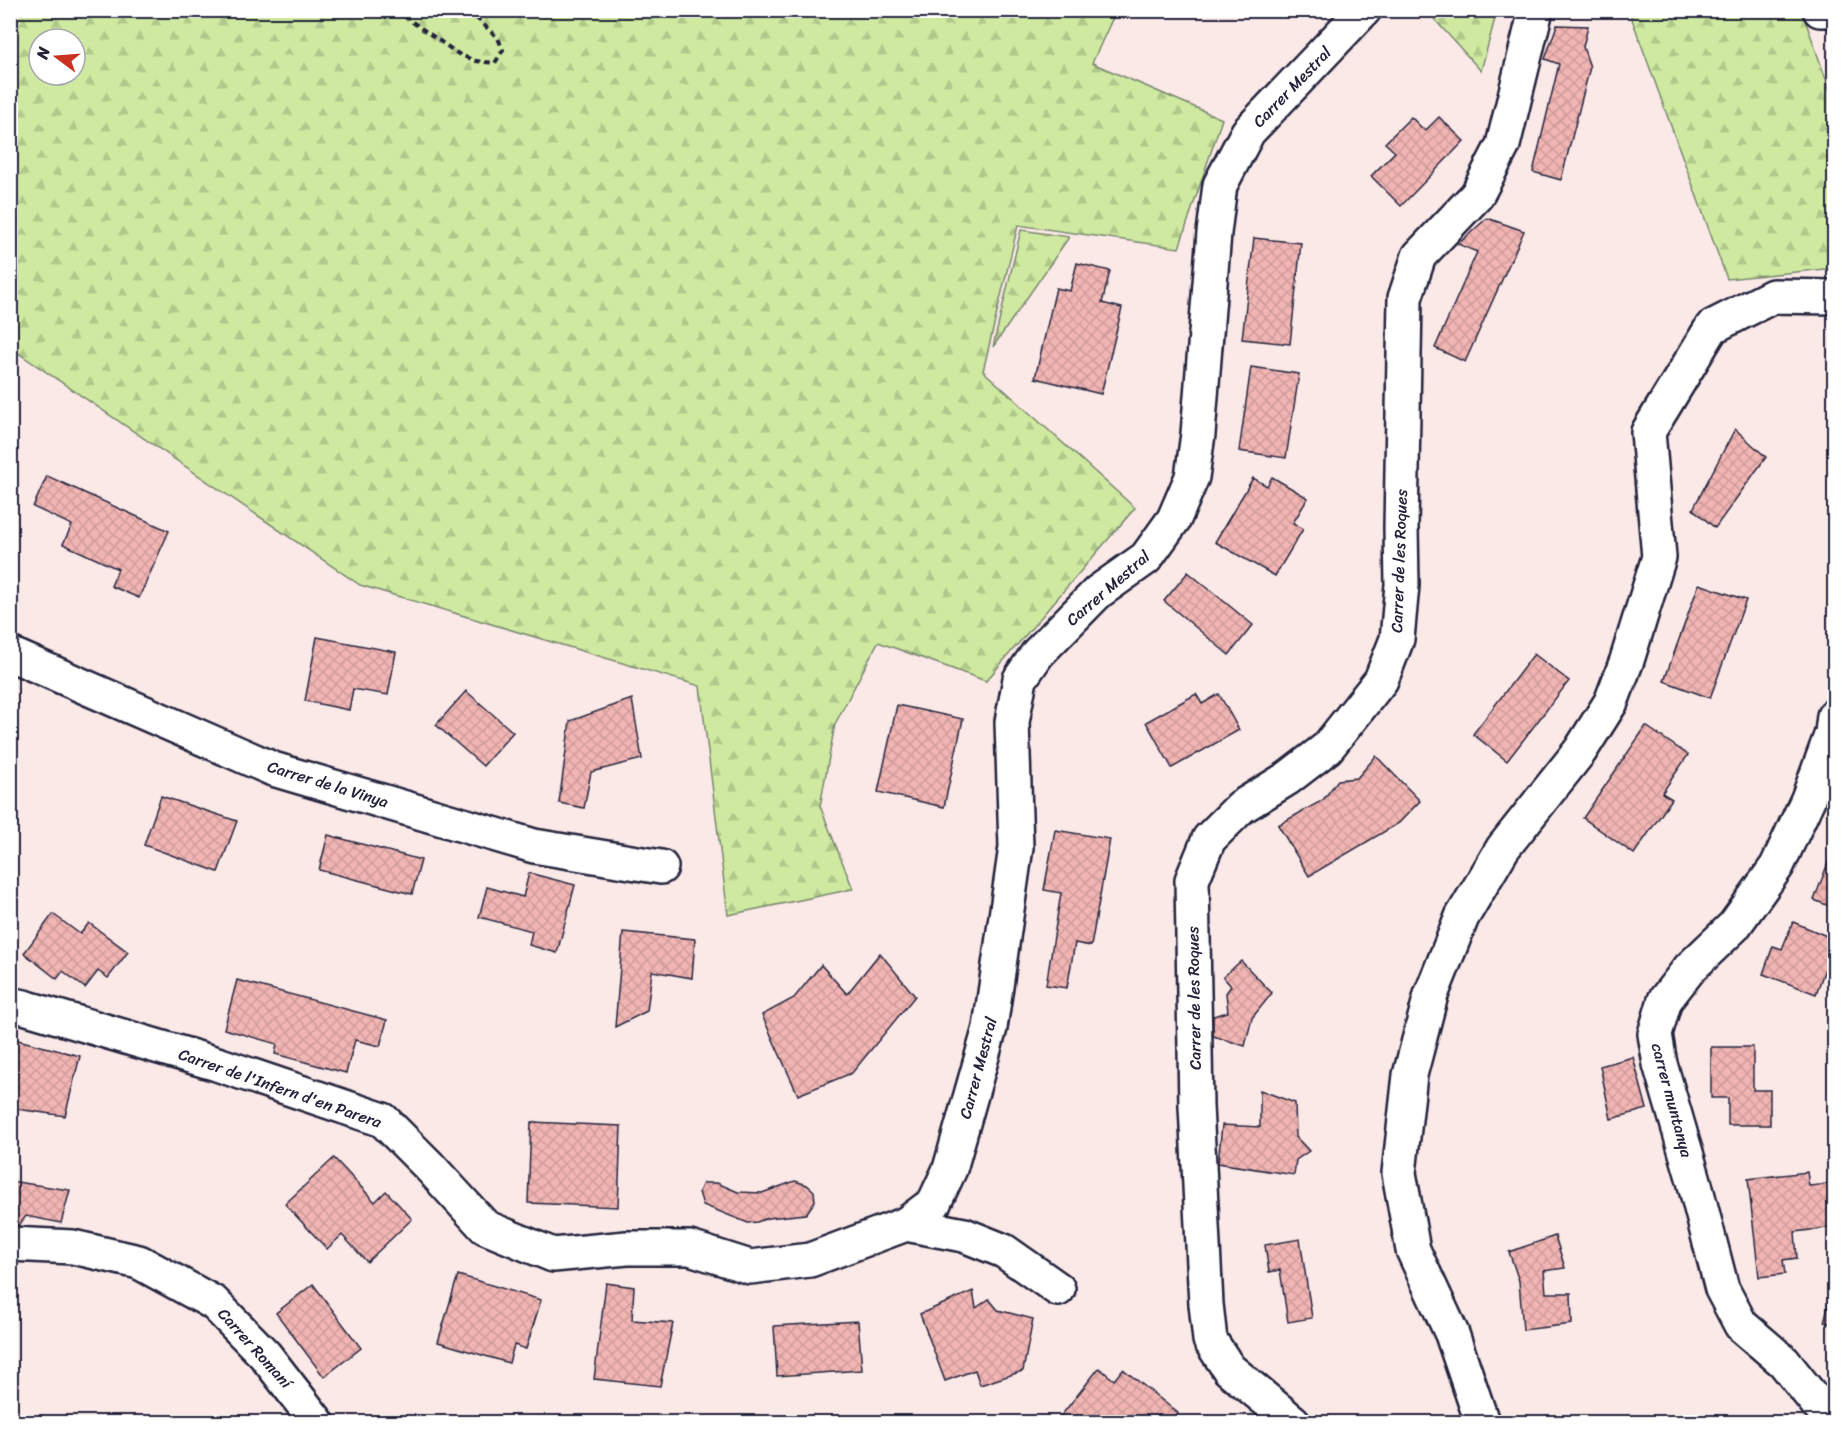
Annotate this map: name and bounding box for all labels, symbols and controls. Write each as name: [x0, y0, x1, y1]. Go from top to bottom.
north arrow: [27, 27, 87, 87]
street label: Carrer Mestral: [1245, 39, 1339, 135]
text: N: [27, 43, 59, 63]
street label: Carrer de les Roques: [1382, 488, 1416, 633]
street label: Carrer Mestral: [1059, 543, 1157, 633]
street label: Carrer de la Vinya: [264, 752, 392, 816]
street label: Carrer de les Roques: [1178, 925, 1210, 1070]
street label: Carrer Mestral: [950, 1013, 1006, 1122]
street label: carrer muntanya: [1643, 1039, 1701, 1161]
street label: Carrer de l'Infern d'en Parera: [174, 1040, 386, 1137]
street label: Carrer Romaní: [210, 1301, 301, 1397]

